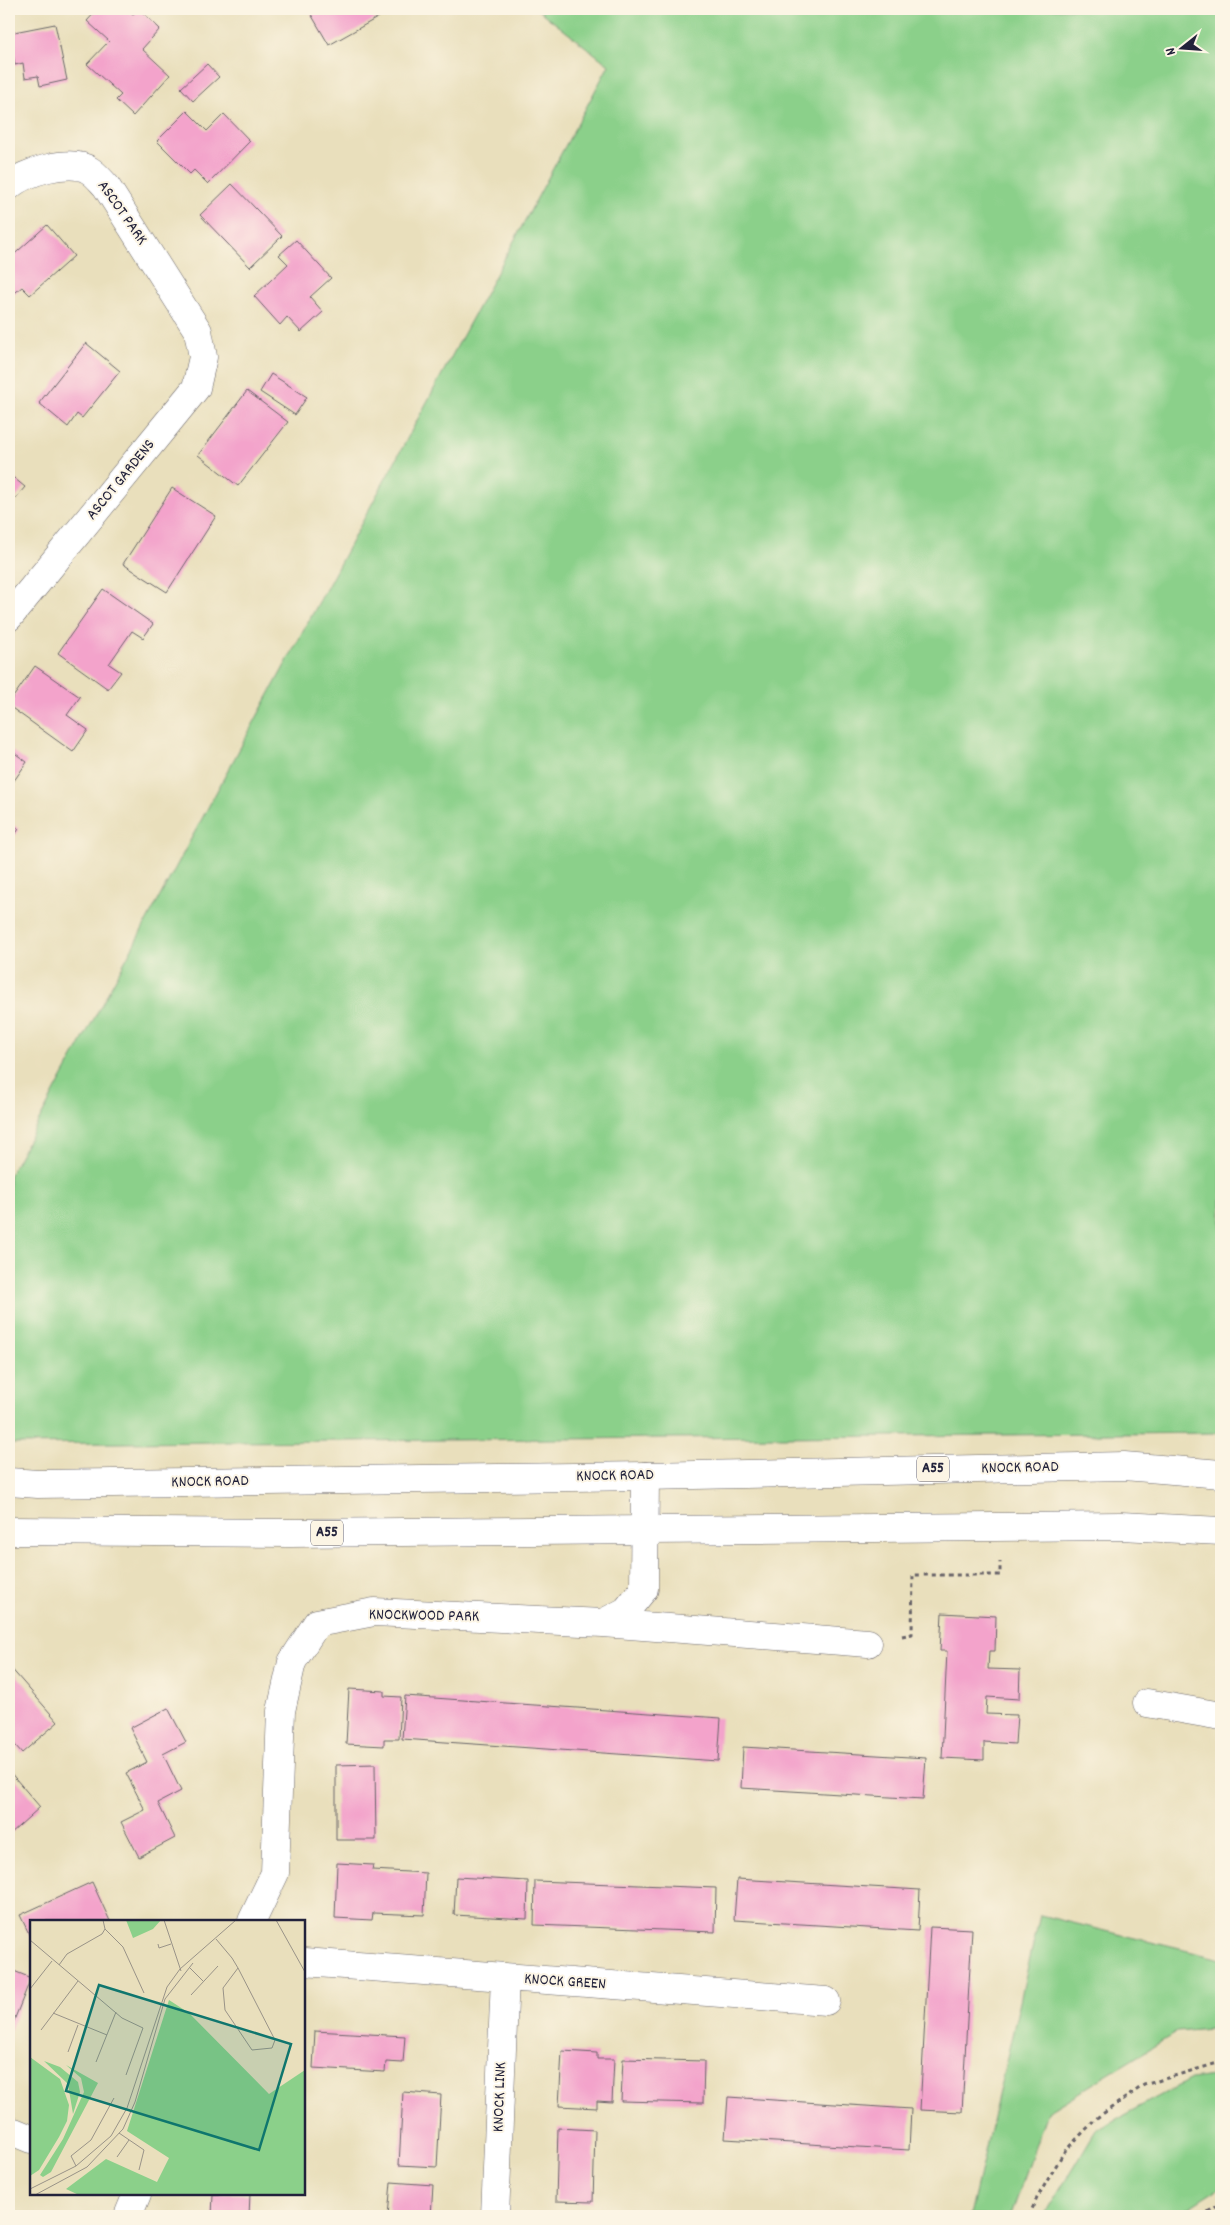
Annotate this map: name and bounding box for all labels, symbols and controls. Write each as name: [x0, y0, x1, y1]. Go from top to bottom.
north arrow: [1158, 22, 1208, 72]
text: N: [1161, 45, 1182, 57]
street label: ASCOT PARK: [91, 176, 153, 250]
street label: ASCOT GARDENS: [81, 435, 161, 525]
road number: A55: [917, 1456, 949, 1482]
street label: KNOCK ROAD: [981, 1456, 1059, 1480]
street label: KNOCK ROAD: [576, 1464, 654, 1488]
street label: KNOCK ROAD: [171, 1470, 249, 1494]
road number: A55: [311, 1520, 343, 1546]
street label: KNOCKWOOD PARK: [369, 1604, 479, 1628]
inset map: [30, 1920, 305, 2195]
street label: KNOCK GREEN: [523, 1968, 607, 1996]
street label: KNOCK LINK: [487, 2061, 513, 2133]

